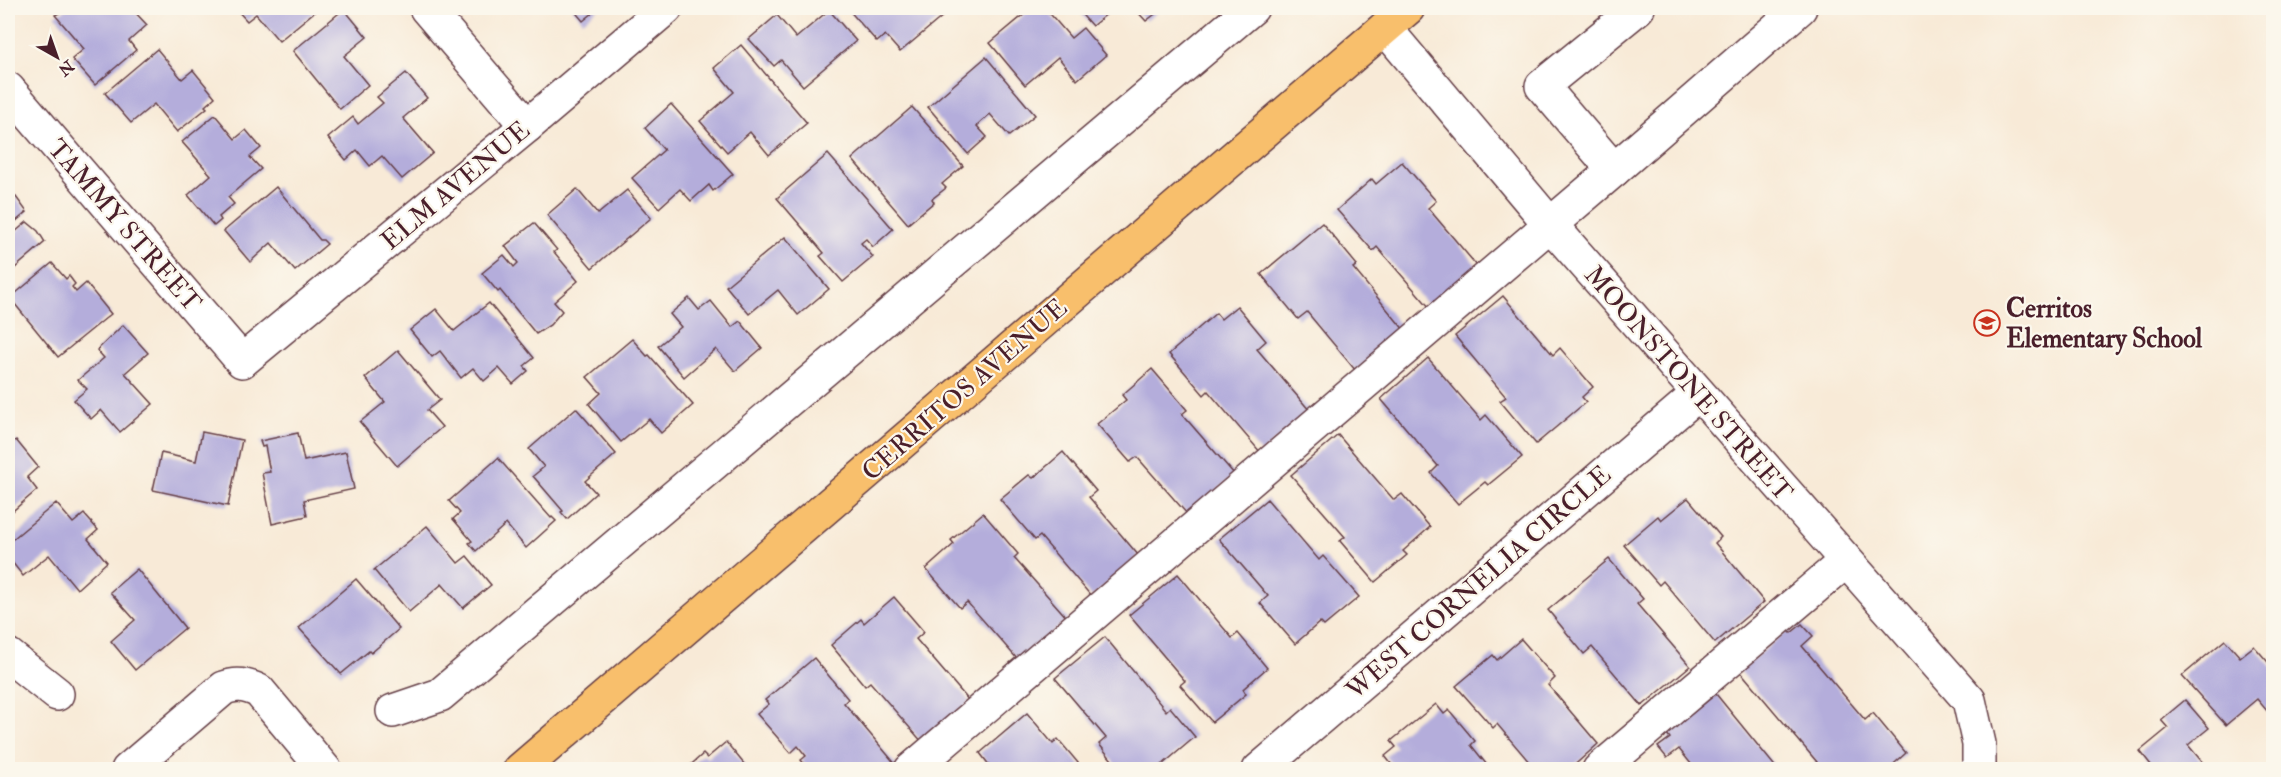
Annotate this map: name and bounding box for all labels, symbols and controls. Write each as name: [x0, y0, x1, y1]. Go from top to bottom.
north arrow: [27, 27, 87, 87]
text: N: [54, 55, 79, 80]
street label: ELM AVENUE: [375, 114, 536, 257]
street label: TAMMY STREET: [41, 133, 208, 318]
street label: MOONSTONE STREET: [1577, 259, 1799, 508]
street label: CERRITOS AVENUE: [855, 292, 1074, 488]
place label: Cerritos Elementary School: [2006, 293, 2203, 356]
school or university icon: Cerritos Elementary School: [1972, 308, 2002, 338]
street label: WEST CORNELIA CIRCLE: [1339, 459, 1618, 707]

